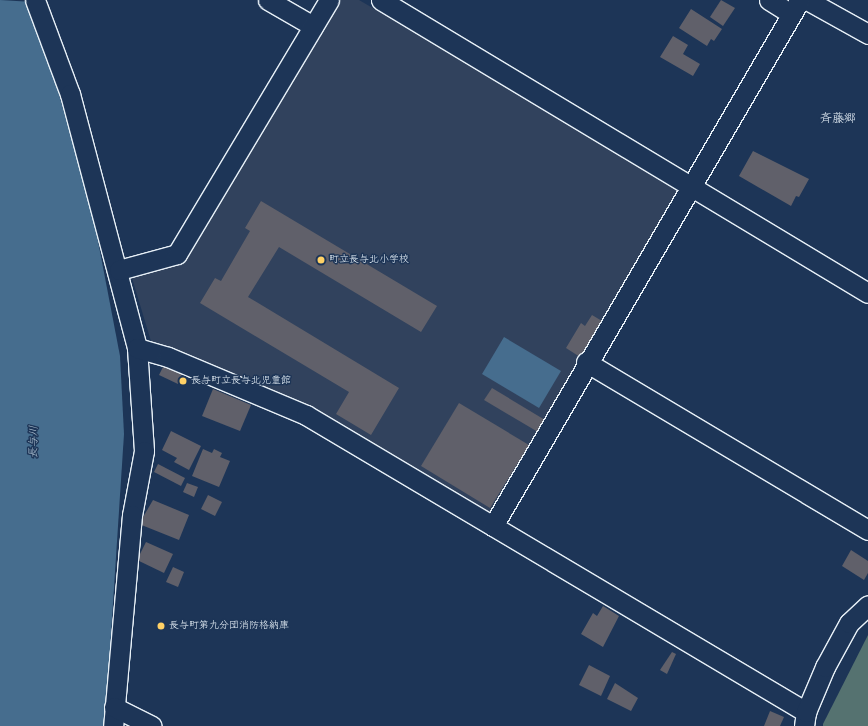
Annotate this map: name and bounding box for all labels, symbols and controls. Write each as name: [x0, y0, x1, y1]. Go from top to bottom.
district label: 斉藤郷: [820, 112, 856, 126]
place label: 町立長与北小学校: [329, 254, 409, 266]
marker: 町立長与北小学校: [316, 255, 326, 265]
place label: 長与町立長与北児童館: [191, 375, 291, 387]
marker: 長与町立長与北児童館: [178, 376, 188, 386]
water label: 長与川: [27, 425, 41, 459]
place label: 長与町第九分団消防格納庫: [169, 620, 289, 632]
marker: 長与町第九分団消防格納庫: [156, 621, 166, 631]

